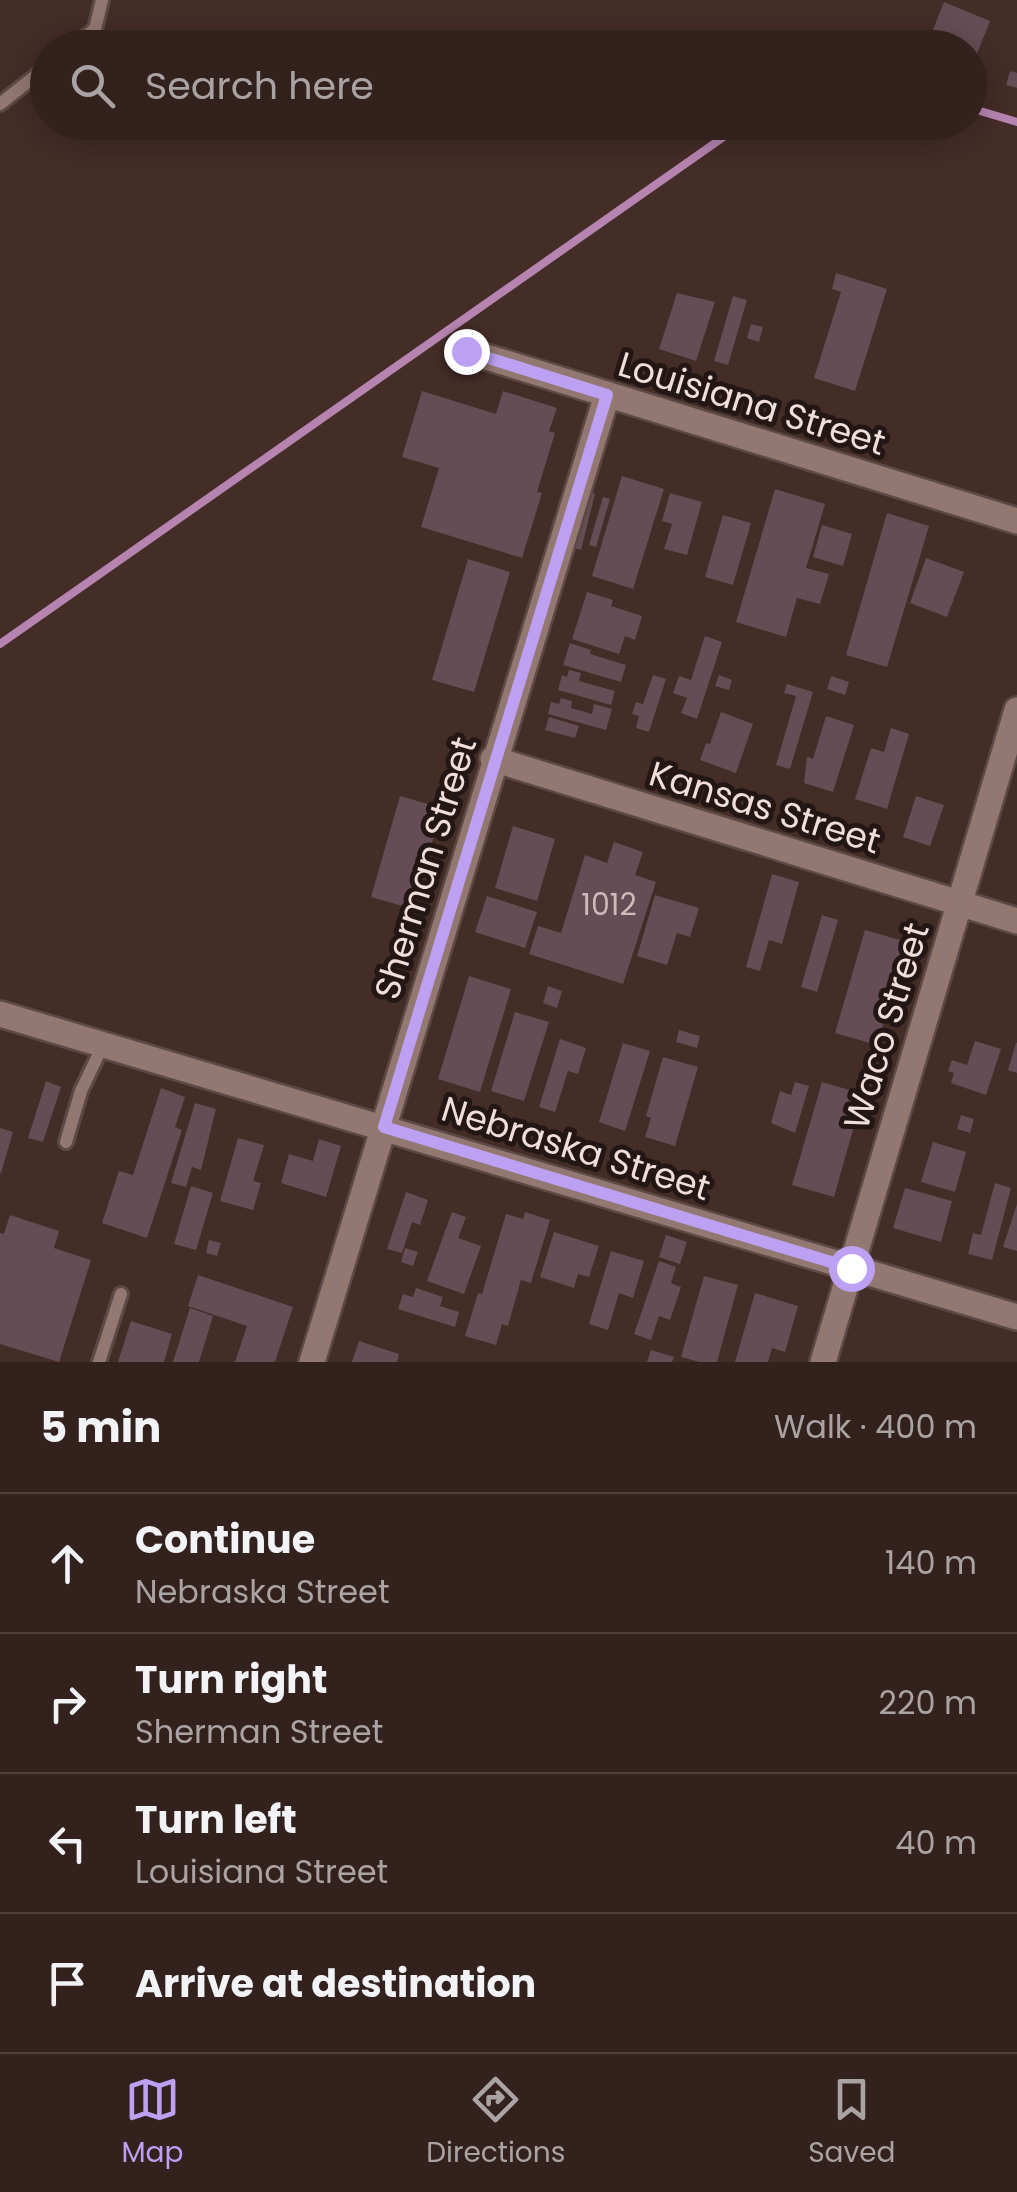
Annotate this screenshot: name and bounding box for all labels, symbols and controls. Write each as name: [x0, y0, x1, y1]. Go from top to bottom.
search box: [30, 30, 987, 140]
icon: search: [65, 58, 120, 113]
text: Search here: [145, 59, 374, 112]
route end: [444, 329, 490, 375]
street label: Louisiana Street: [612, 339, 892, 467]
street label: Sherman Street: [362, 731, 488, 1005]
street label: Kansas Street: [644, 749, 886, 865]
house number: 1012: [581, 883, 637, 926]
street label: Waco Street: [831, 917, 941, 1135]
street label: Nebraska Street: [436, 1084, 716, 1212]
route start: [829, 1246, 875, 1292]
text: 5 min: [40, 1398, 161, 1457]
text: Walk · 400 m: [774, 1404, 977, 1449]
text: Continue: [135, 1513, 315, 1566]
icon: ahead: [40, 1536, 95, 1591]
text: 140 m: [885, 1540, 977, 1585]
text: Nebraska Street: [135, 1569, 390, 1614]
text: Turn right: [135, 1653, 327, 1706]
icon: right: [40, 1676, 95, 1731]
text: 220 m: [879, 1680, 977, 1725]
text: Sherman Street: [135, 1709, 383, 1754]
text: Turn left: [135, 1793, 297, 1846]
icon: left: [40, 1816, 95, 1871]
text: 40 m: [895, 1820, 977, 1865]
text: Louisiana Street: [135, 1849, 388, 1894]
icon: arrive: [40, 1956, 95, 2011]
text: Arrive at destination: [135, 1957, 536, 2010]
tab: Map: [121, 2072, 183, 2174]
tab: Directions: [426, 2072, 565, 2174]
tab: Saved: [808, 2072, 896, 2174]

